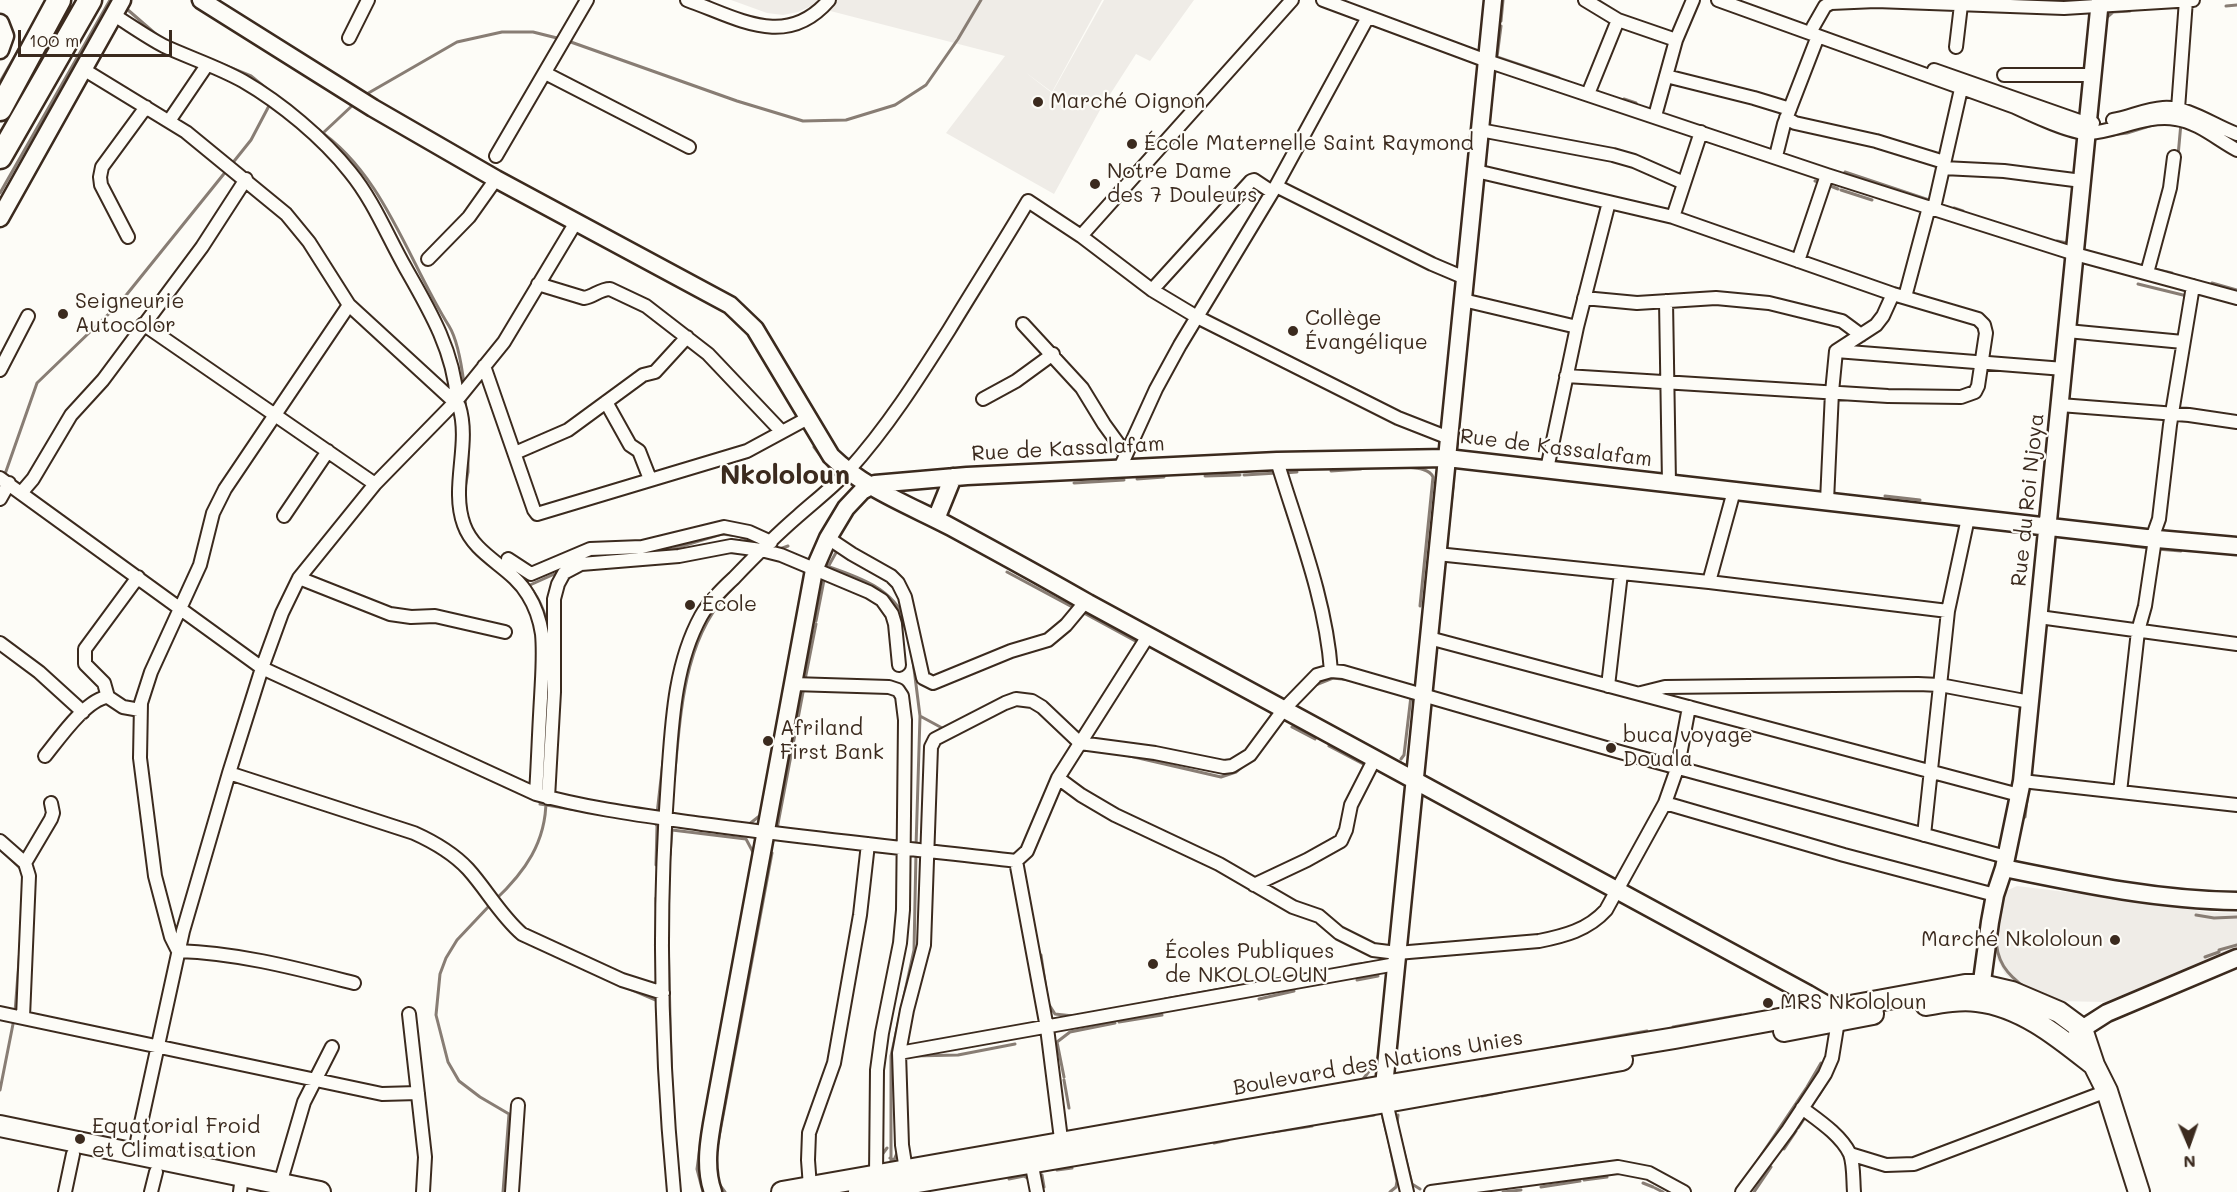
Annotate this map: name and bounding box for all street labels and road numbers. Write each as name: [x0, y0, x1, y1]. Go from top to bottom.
street label: Rue du Roi Njoya: [2006, 412, 2050, 588]
street label: Rue de Kassalafam: [1459, 424, 1653, 472]
street label: Rue de Kassalafam: [971, 431, 1165, 467]
street label: Boulevard des Nations Unies: [1231, 1025, 1525, 1101]

